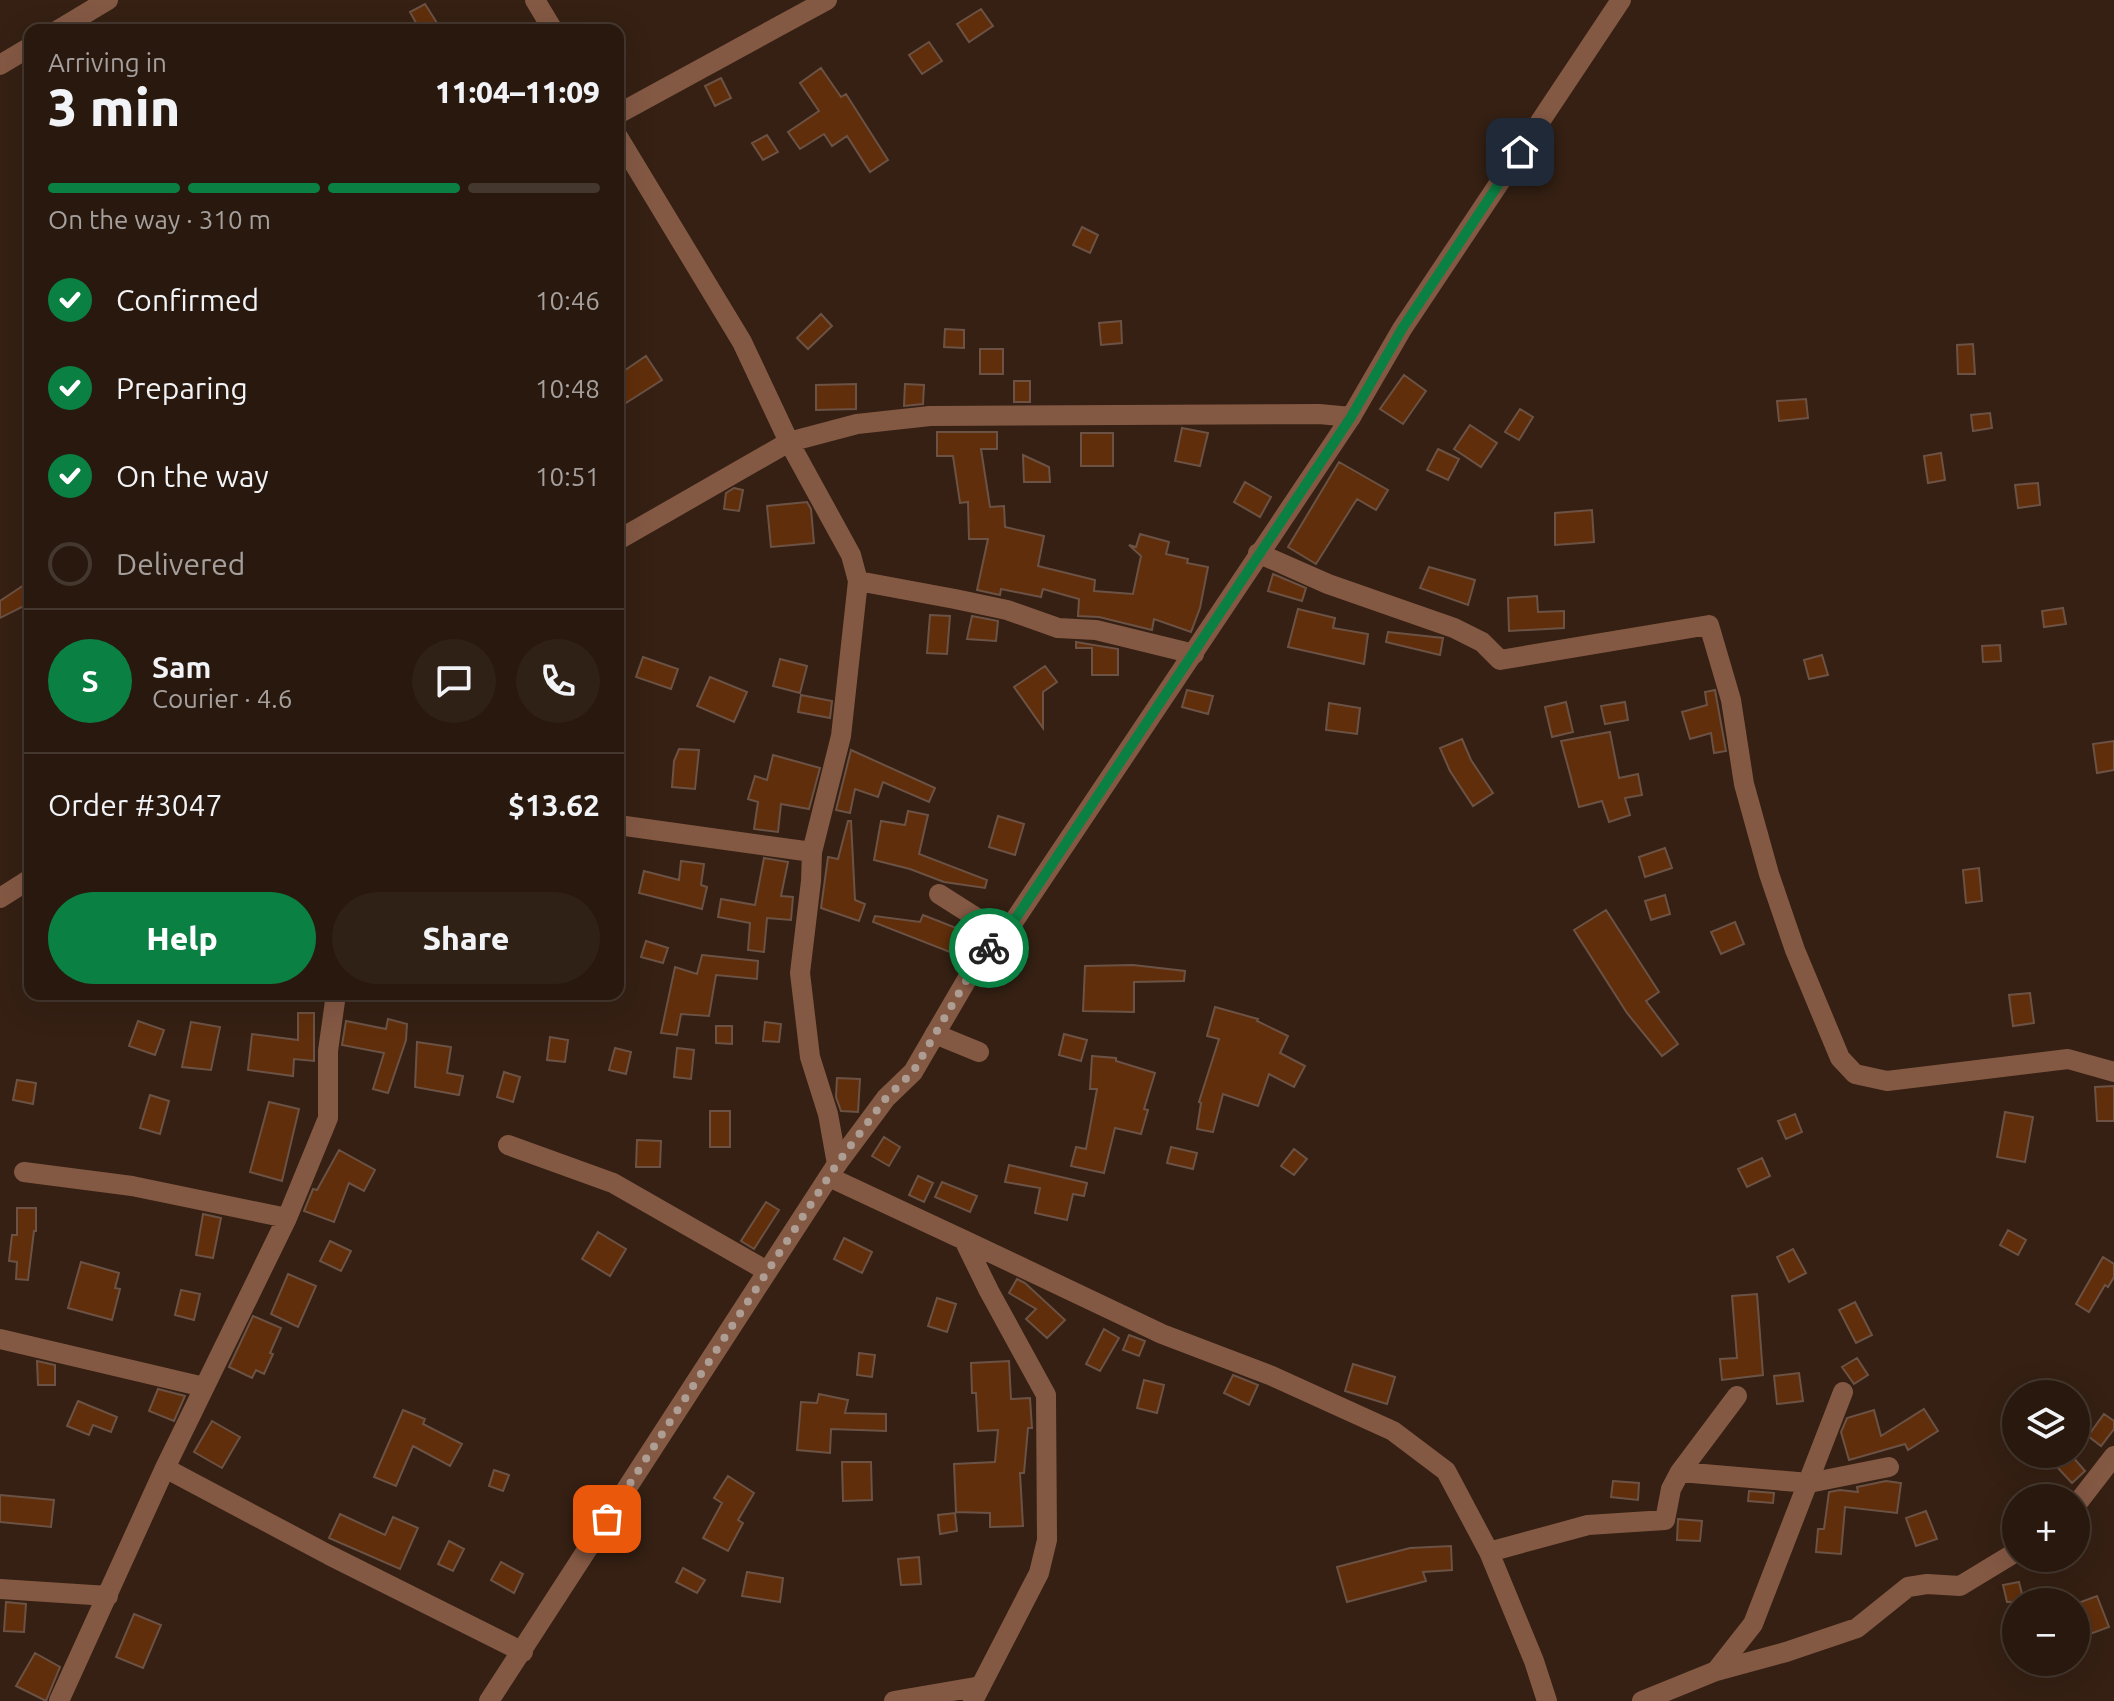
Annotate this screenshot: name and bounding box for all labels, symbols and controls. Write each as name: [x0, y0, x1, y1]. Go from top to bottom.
text: Arriving in: [48, 48, 167, 77]
text: 11:04–11:09: [435, 75, 600, 109]
text: 3 min: [48, 78, 180, 136]
pin: [1486, 118, 1554, 186]
icon: home: [1498, 130, 1542, 174]
text: On the way · 310 m: [48, 205, 271, 234]
icon: check: [48, 278, 92, 322]
text: Confirmed: [116, 283, 259, 317]
text: 10:46: [535, 286, 600, 315]
icon: check: [48, 366, 92, 410]
text: Preparing: [116, 371, 248, 405]
text: 10:48: [535, 374, 600, 403]
icon: check: [48, 454, 92, 498]
text: On the way: [116, 459, 269, 493]
text: 10:51: [535, 462, 600, 491]
text: Delivered: [116, 547, 245, 581]
button: chat: [412, 639, 496, 723]
button: phone: [516, 639, 600, 723]
text: Sam: [152, 650, 211, 684]
text: S: [81, 664, 99, 698]
text: Courier · 4.6: [152, 684, 292, 713]
text: Order #3047: [48, 788, 222, 822]
text: $13.62: [508, 788, 600, 822]
button: Help: [48, 892, 316, 984]
button: Share: [332, 892, 600, 984]
courier: [949, 908, 1029, 988]
icon: bike: [967, 926, 1011, 970]
map controls: [2002, 1380, 2090, 1676]
button: layers: [2002, 1380, 2090, 1468]
button: +: [2002, 1484, 2090, 1572]
pin: [573, 1485, 641, 1553]
icon: bag: [585, 1497, 629, 1541]
button: −: [2002, 1588, 2090, 1676]

